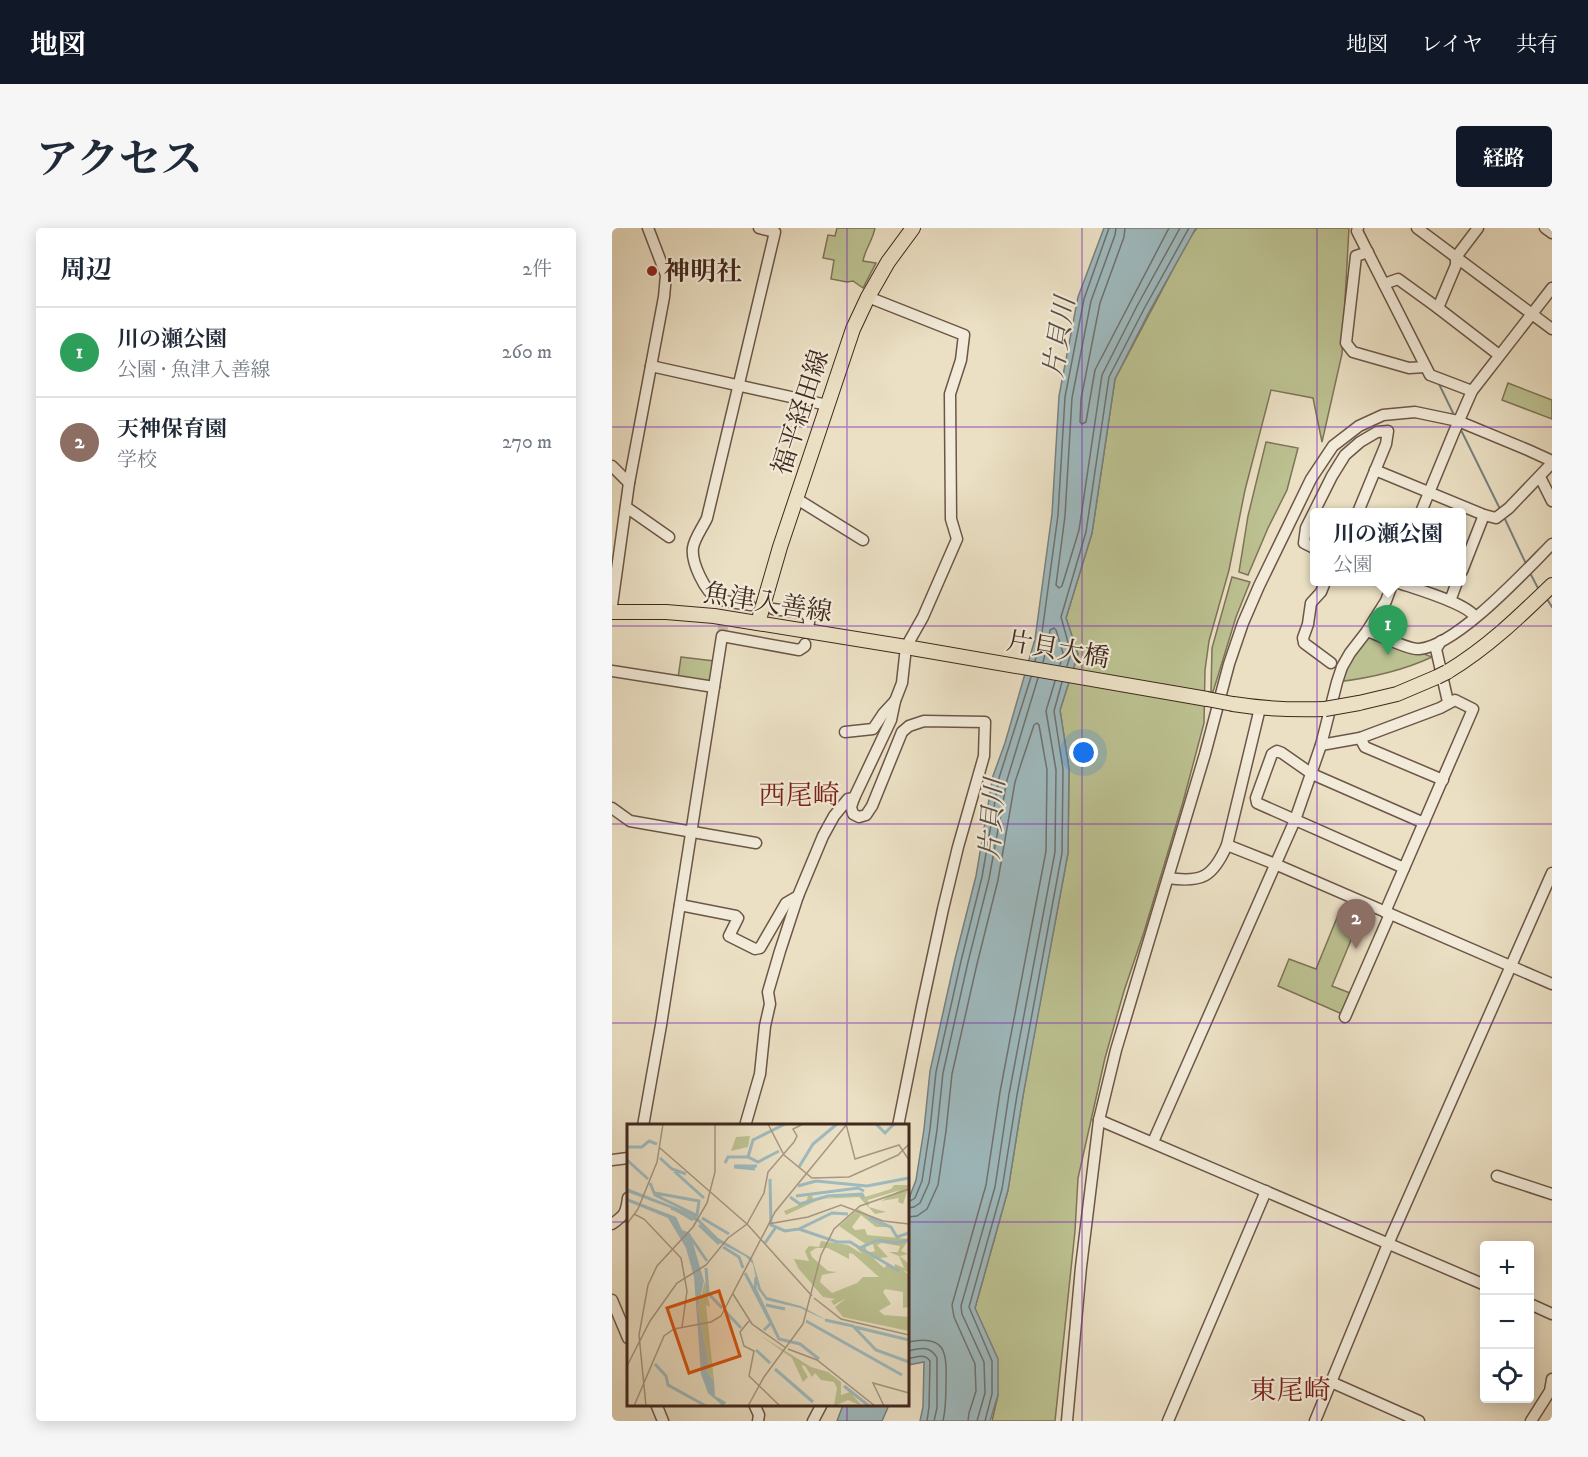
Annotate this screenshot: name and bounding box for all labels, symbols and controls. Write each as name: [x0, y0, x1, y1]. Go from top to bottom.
text: 地図: [30, 28, 86, 63]
text: 地図: [1346, 32, 1388, 58]
text: レイヤ: [1421, 32, 1483, 58]
text: 共有: [1516, 32, 1558, 58]
button: 経路: [1456, 126, 1552, 187]
text: アクセス: [36, 135, 203, 187]
text: 周辺: [60, 254, 112, 287]
place label: 神明社: [664, 256, 742, 289]
text: 2件: [522, 257, 552, 282]
marker: 神明社: [645, 264, 659, 278]
water label: 片貝川: [1037, 292, 1084, 380]
text: 川の瀬公園: [117, 326, 227, 353]
text: 1: [76, 340, 83, 365]
text: 260 m: [502, 340, 552, 365]
street label: 福平経田線: [766, 346, 837, 479]
text: 公園 · 魚津入善線: [117, 358, 270, 383]
text: 天神保育園: [117, 416, 227, 443]
text: 2: [75, 430, 84, 455]
text: 270 m: [502, 430, 552, 455]
text: 学校: [117, 448, 157, 473]
popup: [1310, 508, 1466, 586]
text: 川の瀬公園: [1333, 521, 1443, 548]
text: 公園: [1333, 553, 1373, 578]
street label: 魚津入善線: [701, 577, 835, 630]
pin: 1: [1368, 606, 1408, 655]
street label: 片貝大橋: [1004, 625, 1112, 676]
your location: [1069, 738, 1098, 767]
water label: 片貝川: [973, 774, 1013, 861]
district label: 西尾崎: [759, 779, 840, 813]
pin: 2: [1336, 900, 1376, 949]
inset map: [627, 1124, 909, 1406]
map controls: [1480, 1241, 1534, 1403]
button: +: [1480, 1241, 1534, 1295]
button: −: [1480, 1295, 1534, 1349]
button: locate: [1480, 1349, 1534, 1403]
district label: 東尾崎: [1250, 1374, 1331, 1408]

